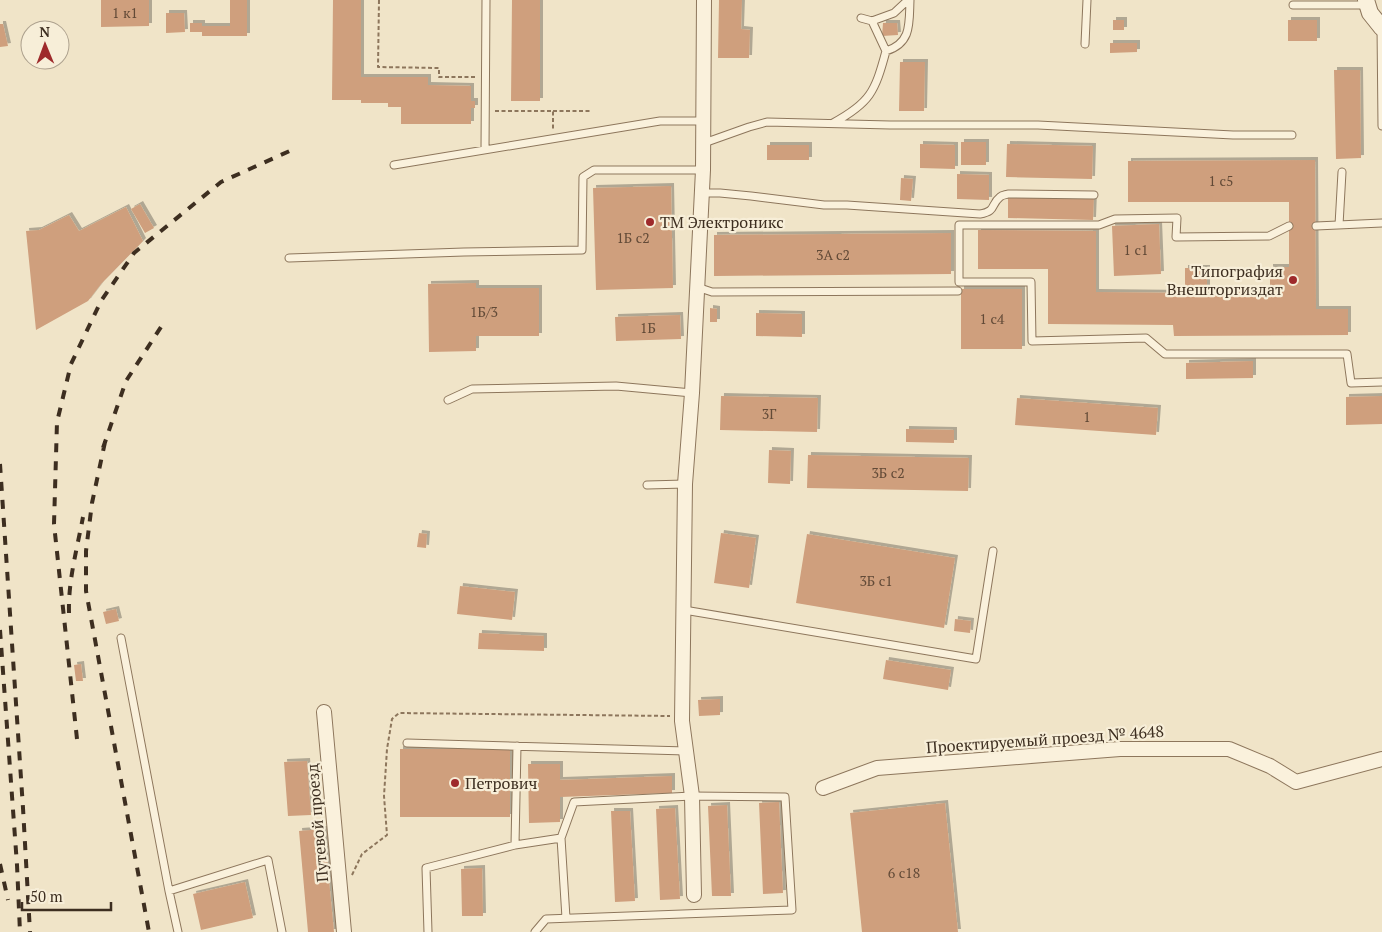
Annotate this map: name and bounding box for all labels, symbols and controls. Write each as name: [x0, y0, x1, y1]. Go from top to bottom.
house number: 1 к1: [112, 3, 138, 22]
north arrow: [20, 20, 70, 70]
text: N: [39, 22, 51, 41]
house number: 1 с5: [1209, 171, 1233, 190]
place label: ТМ Электроникс: [660, 211, 784, 233]
marker: ТМ Электроникс: [644, 216, 656, 228]
house number: 1Б с2: [616, 228, 650, 247]
house number: 1 с1: [1124, 240, 1148, 259]
house number: 3А с2: [816, 245, 850, 264]
place label: Типография Внешторгиздат: [1167, 260, 1283, 300]
marker: Типография Внешторгиздат: [1287, 274, 1299, 286]
house number: 1Б/3: [470, 302, 498, 321]
house number: 1 с4: [980, 309, 1005, 328]
house number: 1Б: [640, 318, 656, 337]
house number: 3Г: [762, 404, 776, 423]
house number: 1: [1083, 407, 1091, 426]
house number: 3Б с2: [871, 463, 905, 482]
house number: 3Б с1: [859, 571, 893, 590]
street label: Проектируемый проезд № 4648: [925, 720, 1165, 758]
street label: Путевой проезд: [301, 763, 333, 883]
place label: Петрович: [465, 772, 538, 794]
marker: Петрович: [449, 777, 461, 789]
house number: 6 с18: [888, 863, 920, 882]
scale bar: [22, 880, 111, 912]
text: 50 m: [30, 886, 63, 906]

